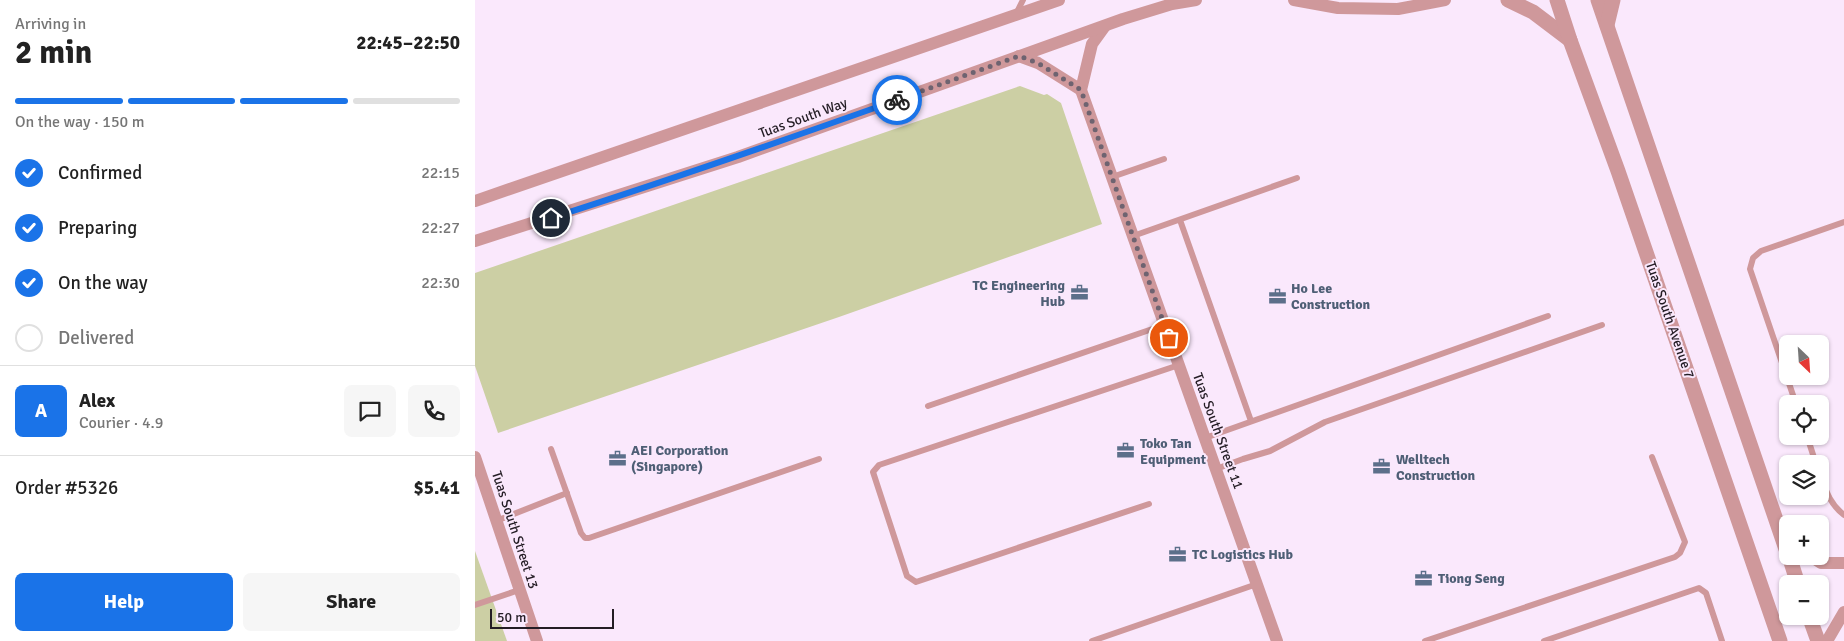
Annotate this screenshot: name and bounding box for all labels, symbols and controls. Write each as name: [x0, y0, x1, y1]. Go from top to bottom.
text: Arriving in: [15, 14, 86, 34]
text: 22:45–22:50: [356, 31, 460, 55]
text: 2 min: [15, 33, 92, 72]
courier: [872, 75, 922, 125]
icon: bike: [883, 86, 911, 114]
street label: Tuas South Way: [756, 94, 850, 142]
text: On the way · 150 m: [15, 112, 145, 132]
icon: check: [15, 159, 43, 187]
text: Confirmed: [58, 161, 142, 185]
text: 22:15: [421, 163, 460, 183]
pin: [530, 197, 572, 239]
icon: home: [537, 204, 565, 232]
icon: check: [15, 214, 43, 242]
text: Preparing: [58, 216, 137, 240]
text: 22:27: [421, 218, 460, 238]
street label: Tuas South Avenue 7: [1642, 259, 1698, 381]
icon: check: [15, 269, 43, 297]
text: On the way: [58, 271, 148, 295]
text: 22:30: [421, 273, 460, 293]
place label: TC Engineering Hub: [972, 277, 1066, 310]
place label: Ho Lee Construction: [1291, 280, 1370, 313]
office icon: TC Engineering Hub: [1069, 283, 1089, 303]
office icon: Ho Lee Construction: [1267, 286, 1287, 306]
pin: [1148, 317, 1190, 359]
icon: bag: [1155, 324, 1183, 352]
text: Delivered: [58, 326, 134, 350]
north arrow: [1779, 335, 1829, 385]
map controls: [1779, 335, 1829, 625]
street label: Tuas South Street 11: [1189, 370, 1247, 492]
button: chat: [344, 385, 396, 437]
button: phone: [408, 385, 460, 437]
text: Alex: [79, 389, 115, 413]
button: locate: [1779, 395, 1829, 445]
text: A: [35, 399, 47, 423]
text: Courier · 4.9: [79, 413, 163, 433]
place label: Toko Tan Equipment: [1140, 435, 1207, 468]
office icon: Toko Tan Equipment: [1116, 441, 1136, 461]
place label: AEI Corporation (Singapore): [631, 442, 729, 475]
office icon: AEI Corporation (Singapore): [607, 448, 627, 468]
place label: Welltech Construction: [1396, 451, 1475, 484]
button: layers: [1779, 455, 1829, 505]
office icon: Welltech Construction: [1372, 457, 1392, 477]
street label: Tuas South Street 13: [488, 469, 542, 591]
text: Order #5326: [15, 476, 118, 500]
text: $5.41: [414, 476, 460, 500]
button: +: [1779, 515, 1829, 565]
office icon: TC Logistics Hub: [1168, 544, 1188, 564]
place label: TC Logistics Hub: [1192, 546, 1294, 563]
office icon: Tiong Seng: [1414, 568, 1434, 588]
place label: Tiong Seng: [1438, 570, 1505, 587]
button: Help: [15, 573, 233, 631]
button: Share: [243, 573, 460, 631]
button: −: [1779, 575, 1829, 625]
scale bar: [490, 606, 614, 629]
text: 50 m: [497, 609, 526, 626]

